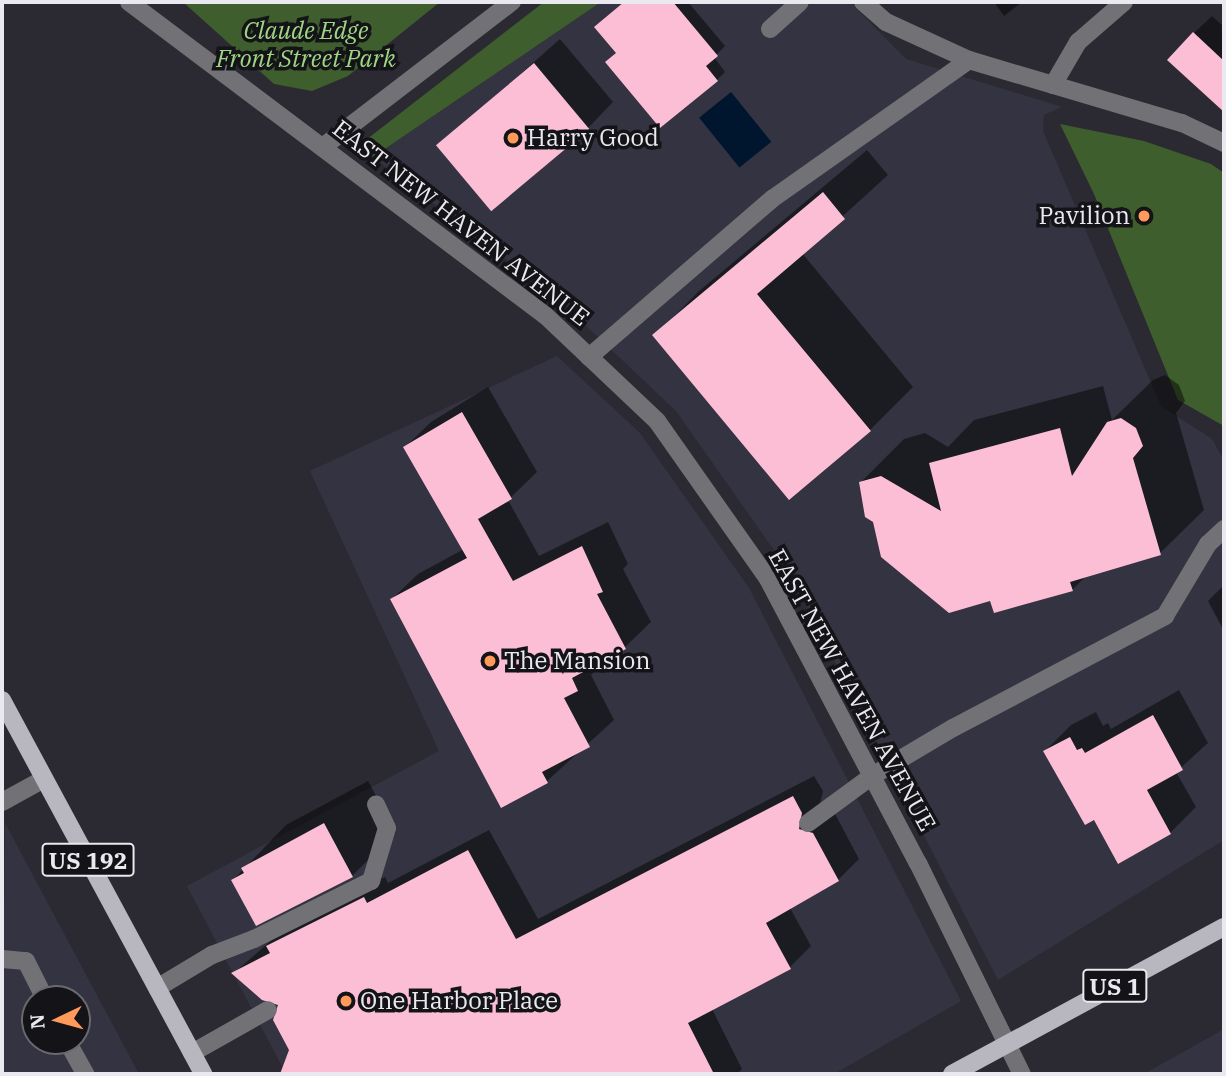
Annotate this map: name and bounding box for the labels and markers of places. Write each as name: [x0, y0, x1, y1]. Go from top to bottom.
place label: Harry Good: [527, 124, 659, 152]
marker: Harry Good: [505, 130, 521, 146]
place label: Pavilion: [1039, 202, 1130, 230]
marker: Pavilion: [1136, 208, 1152, 224]
place label: The Mansion: [504, 647, 651, 675]
marker: The Mansion: [482, 653, 498, 669]
place label: One Harbor Place: [360, 987, 558, 1015]
marker: One Harbor Place: [338, 993, 354, 1009]

